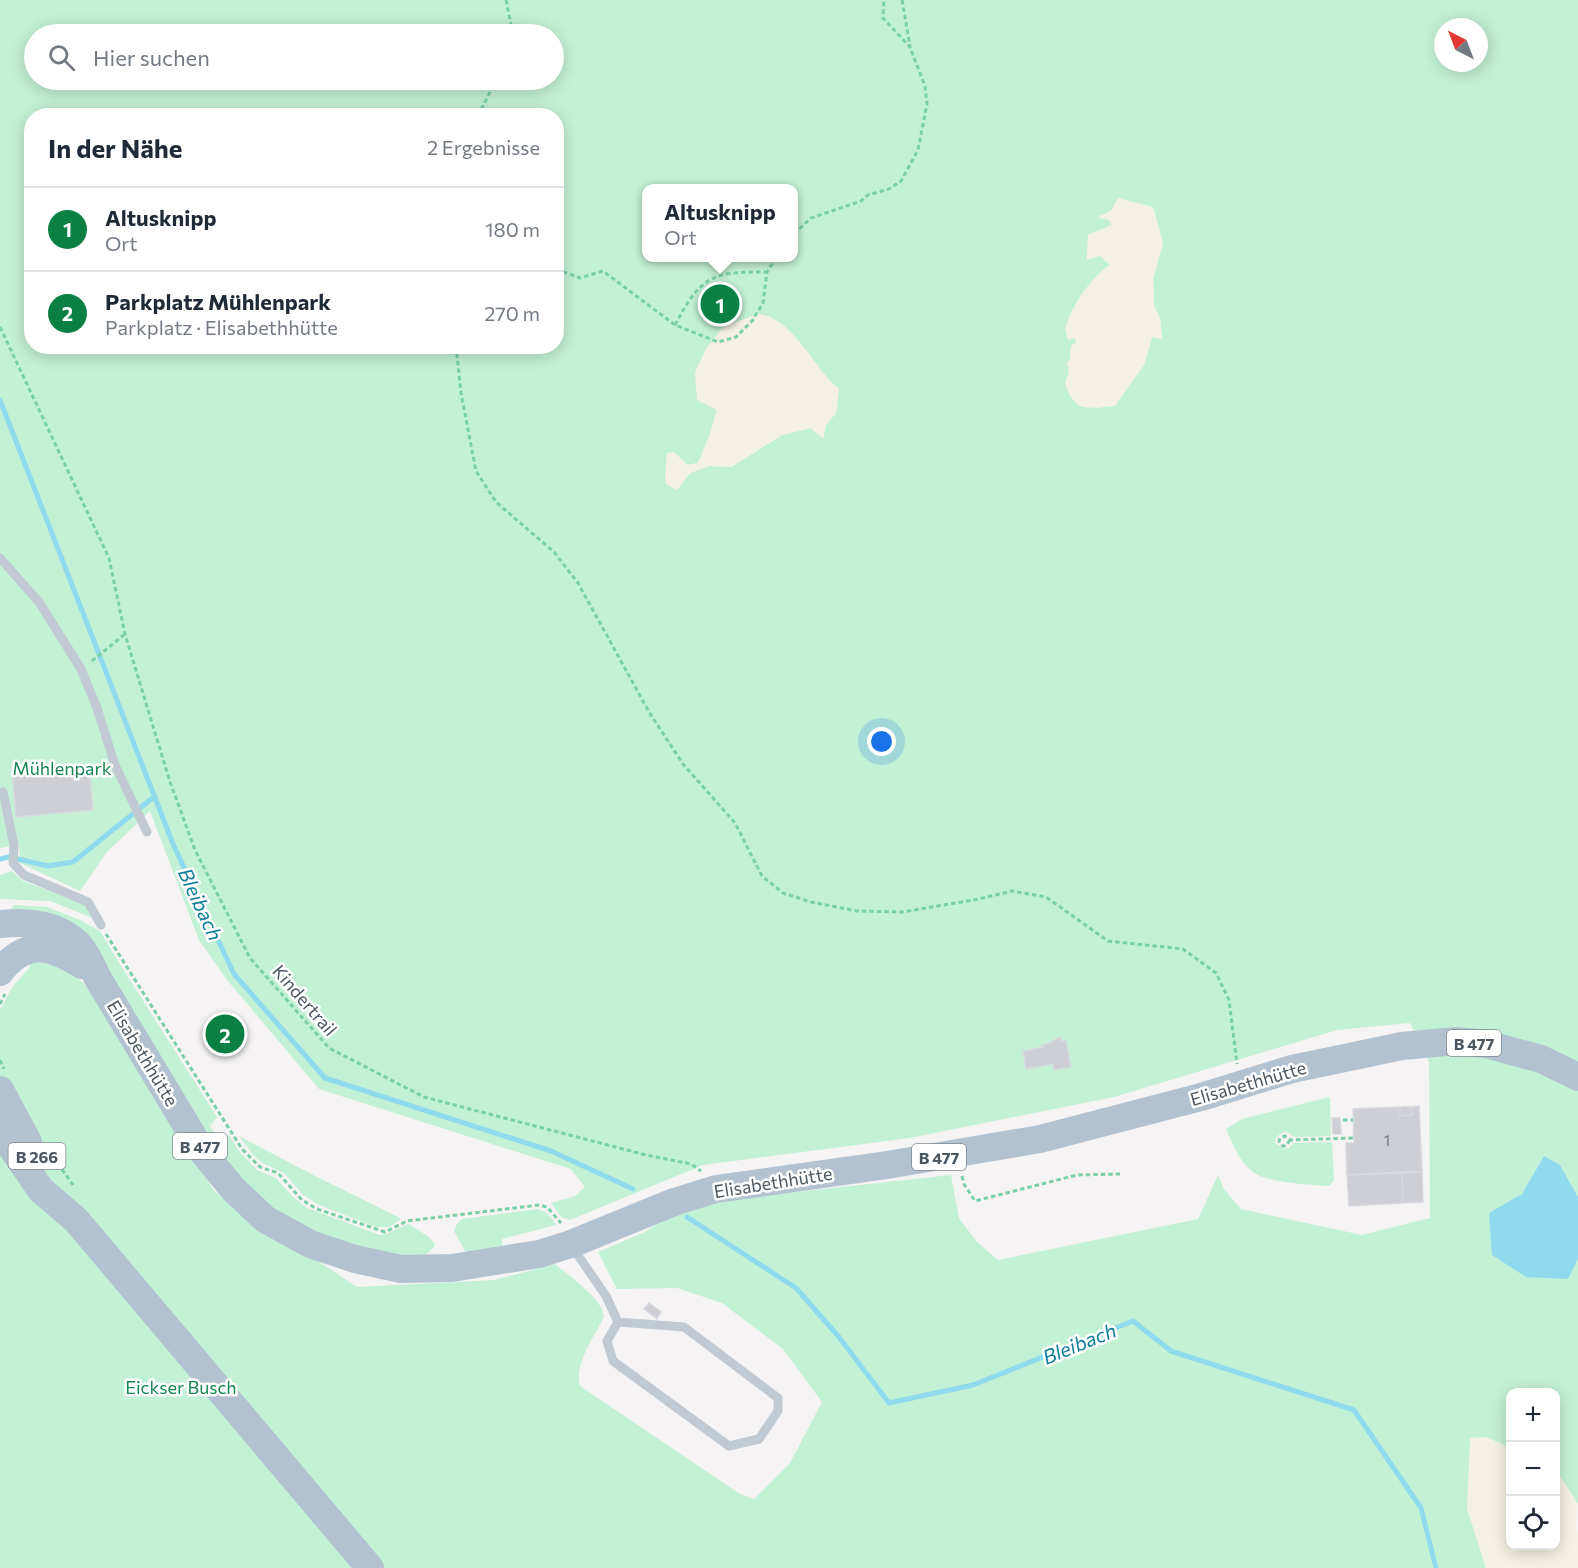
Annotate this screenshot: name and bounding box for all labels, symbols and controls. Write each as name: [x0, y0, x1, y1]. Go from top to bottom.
north arrow: [1434, 18, 1488, 72]
search box: [24, 24, 564, 90]
icon: search: [45, 41, 78, 74]
text: Hier suchen: [93, 44, 210, 71]
text: In der Nähe: [48, 132, 183, 163]
text: 2 Ergebnisse: [427, 135, 540, 159]
popup: [642, 184, 798, 262]
text: Altusknipp: [664, 198, 776, 225]
text: Altusknipp: [105, 204, 216, 231]
text: 1: [63, 217, 72, 241]
text: 180 m: [485, 217, 540, 241]
text: Ort: [664, 225, 697, 249]
text: Ort: [105, 231, 138, 255]
pin: 1: [700, 282, 740, 326]
text: Parkplatz Mühlenpark: [105, 288, 331, 315]
text: 2: [62, 301, 73, 325]
text: 270 m: [484, 301, 540, 325]
text: Parkplatz · Elisabethhütte: [105, 315, 338, 339]
your location: [867, 727, 896, 756]
park label: Mühlenpark: [13, 757, 112, 779]
water label: Bleibach: [174, 864, 228, 944]
street label: Kindertrail: [268, 960, 342, 1040]
street label: Elisabethhütte: [103, 996, 183, 1110]
pin: 2: [206, 1012, 244, 1056]
road number: B 477: [1447, 1030, 1501, 1056]
street label: Elisabethhütte: [1187, 1056, 1309, 1110]
house number: 1: [1384, 1131, 1390, 1149]
road number: B 477: [173, 1133, 227, 1159]
road number: B 266: [9, 1143, 66, 1169]
road number: B 477: [912, 1144, 966, 1170]
street label: Elisabethhütte: [712, 1162, 834, 1202]
water label: Bleibach: [1039, 1317, 1119, 1369]
park label: Eickser Busch: [125, 1376, 237, 1398]
map controls: [1506, 1388, 1560, 1550]
button: +: [1506, 1388, 1560, 1442]
button: −: [1506, 1442, 1560, 1496]
button: locate: [1506, 1496, 1560, 1550]

